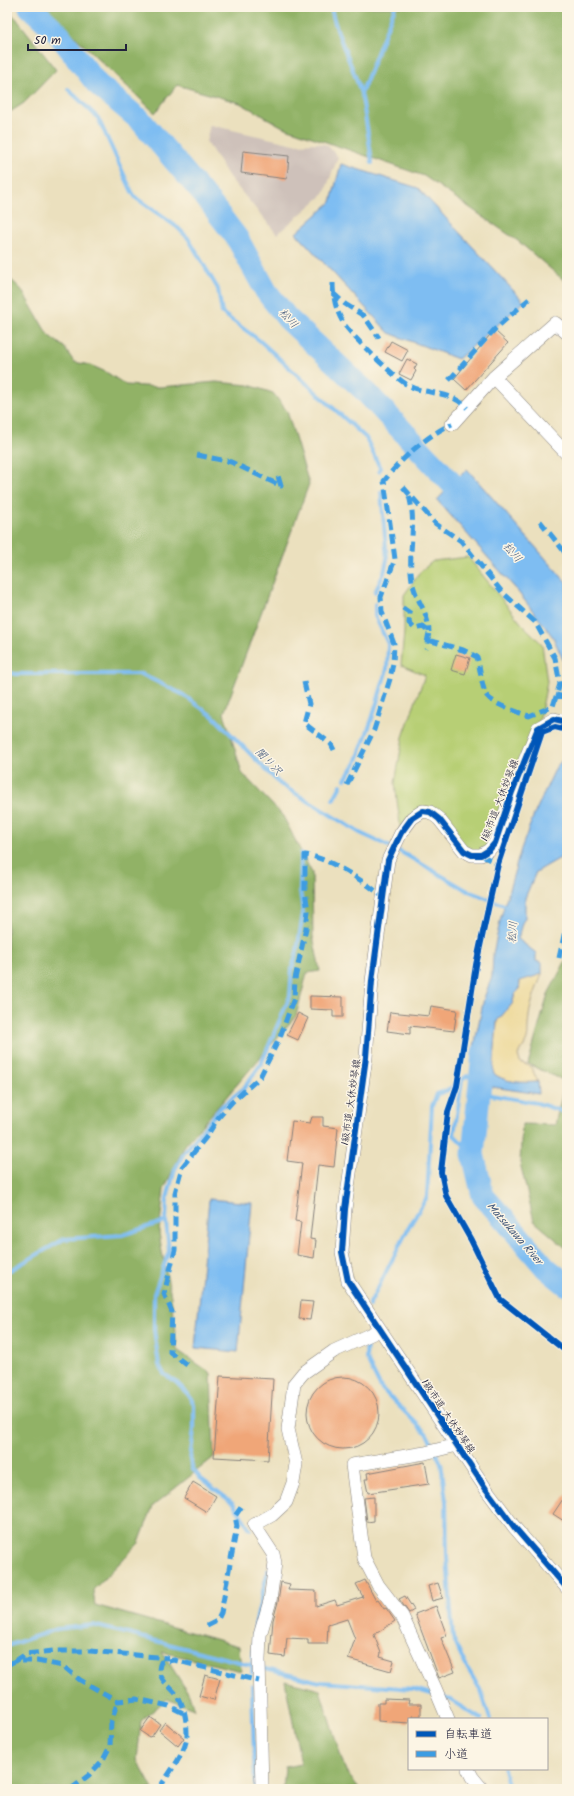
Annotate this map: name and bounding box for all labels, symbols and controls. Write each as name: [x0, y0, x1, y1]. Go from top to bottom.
scale bar: [28, 26, 126, 52]
text: 50 m: [34, 31, 61, 50]
water label: 松川: [274, 304, 302, 333]
water label: 松川: [498, 538, 526, 567]
water label: 闇り沢: [250, 744, 287, 781]
street label: 1級市道 大休妙琴線: [477, 757, 523, 844]
water label: 松川: [503, 920, 523, 944]
street label: 1級市道 大休妙琴線: [337, 1058, 365, 1146]
water label: Matsukawa River: [482, 1198, 548, 1271]
street label: 1級市道 大休妙琴線: [417, 1376, 479, 1457]
legend: [408, 1718, 548, 1770]
text: 自転車道: [444, 1725, 492, 1744]
text: 小道: [444, 1745, 468, 1764]

